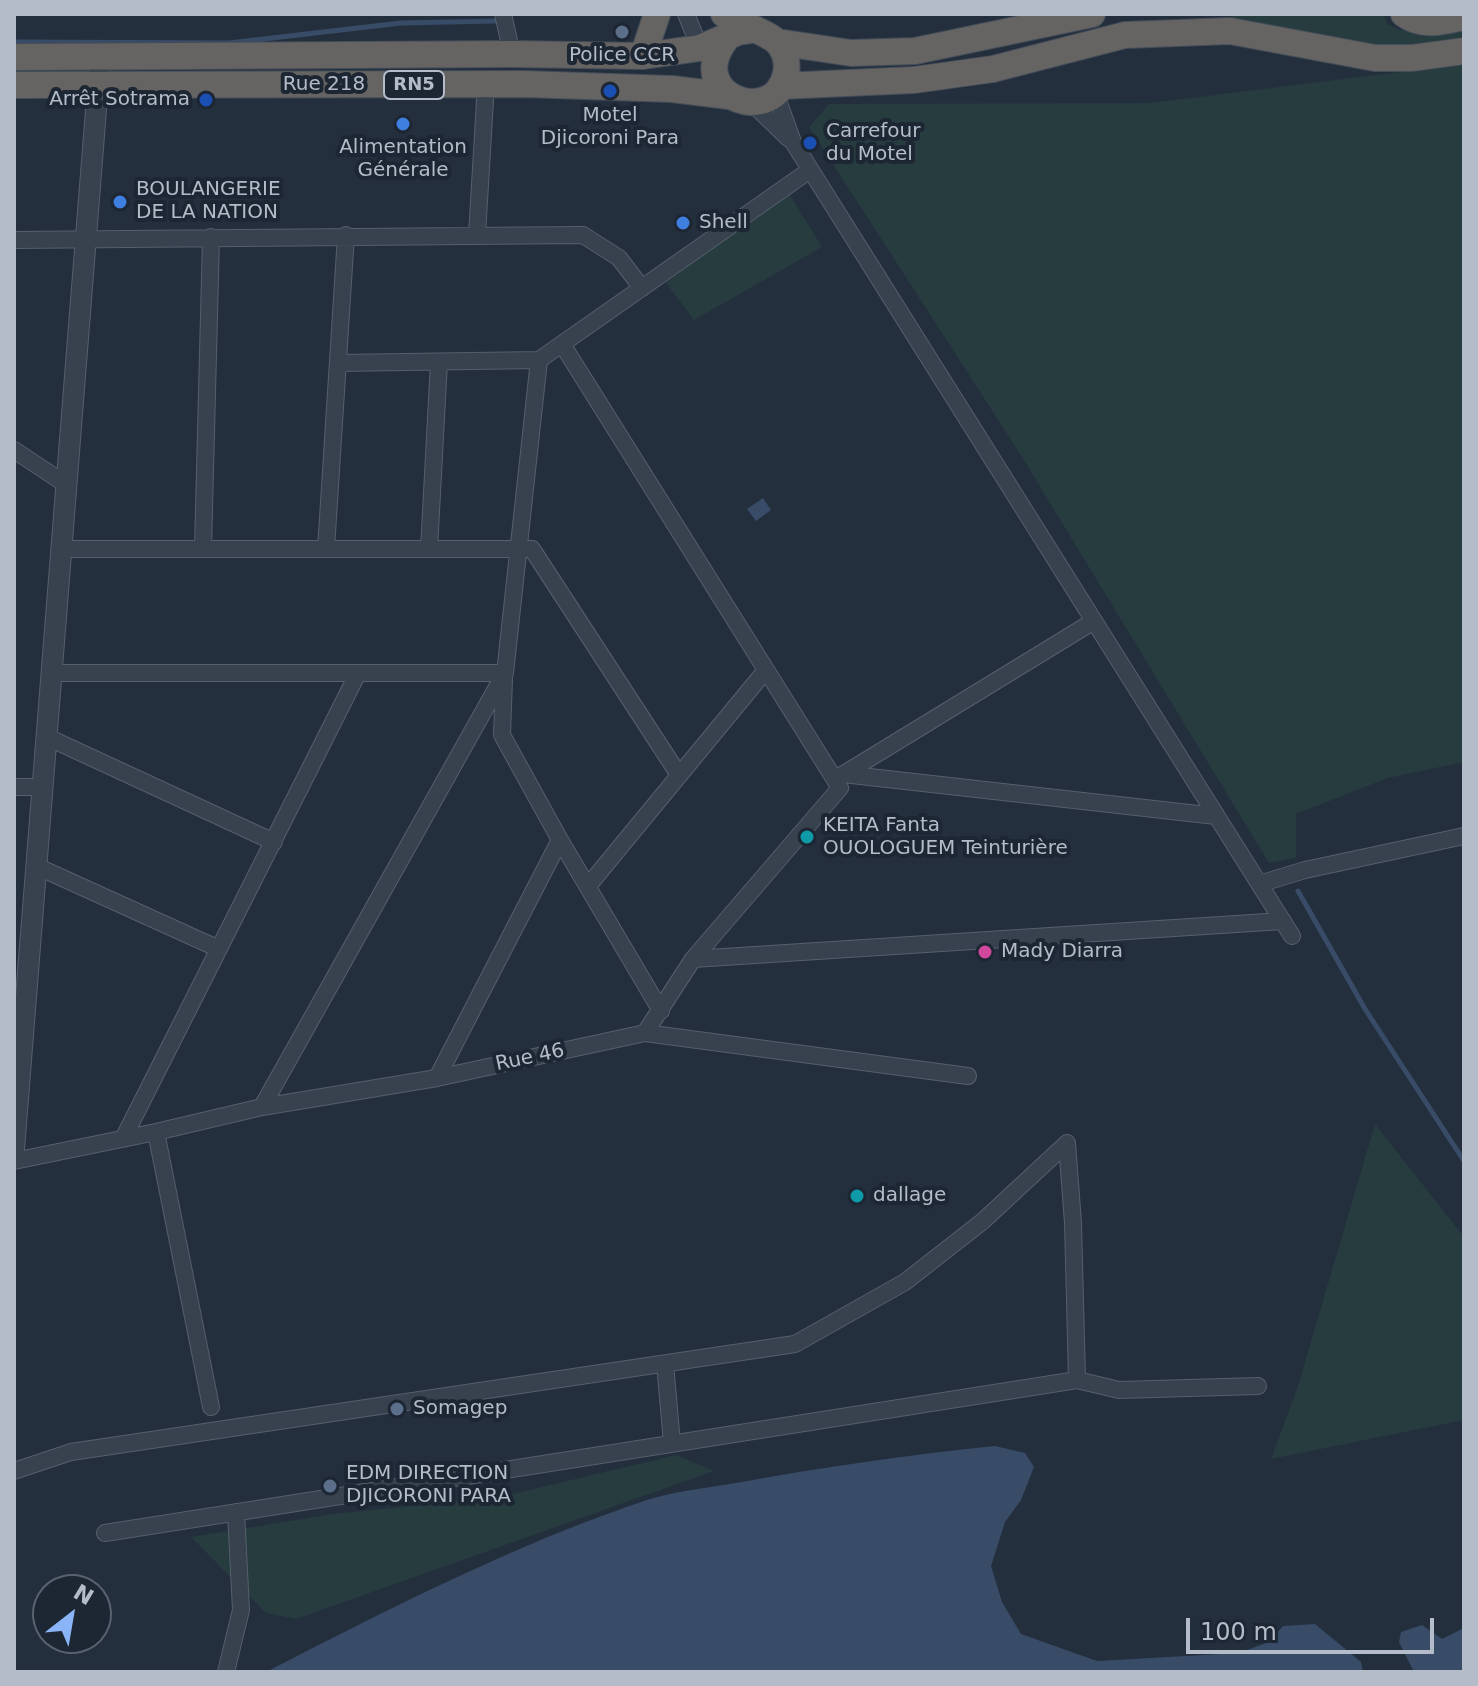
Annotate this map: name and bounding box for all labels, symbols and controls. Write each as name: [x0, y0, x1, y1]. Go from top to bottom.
marker: Police CCR: [613, 23, 631, 41]
place label: Police CCR: [569, 44, 675, 68]
road number: RN5: [384, 71, 444, 99]
street label: Rue 218: [283, 73, 365, 97]
marker: Motel Djicoroni Para: [601, 82, 619, 100]
place label: Arrêt Sotrama: [49, 88, 190, 112]
marker: Arrêt Sotrama: [197, 91, 215, 109]
place label: Motel Djicoroni Para: [541, 104, 679, 151]
marker: Alimentation Générale: [394, 115, 412, 133]
place label: Carrefour du Motel: [826, 120, 920, 167]
marker: Carrefour du Motel: [801, 134, 819, 152]
place label: Alimentation Générale: [339, 136, 467, 183]
place label: BOULANGERIE DE LA NATION: [136, 178, 281, 225]
marker: BOULANGERIE DE LA NATION: [111, 193, 129, 211]
place label: Shell: [699, 211, 748, 235]
marker: Shell: [674, 214, 692, 232]
place label: KEITA Fanta OUOLOGUEM Teinturière: [823, 814, 1068, 861]
marker: KEITA Fanta OUOLOGUEM Teinturière: [798, 828, 816, 846]
place label: Mady Diarra: [1001, 940, 1123, 964]
marker: Mady Diarra: [976, 943, 994, 961]
street label: Rue 46: [493, 1039, 567, 1077]
place label: dallage: [873, 1184, 946, 1208]
marker: dallage: [848, 1187, 866, 1205]
place label: Somagep: [413, 1397, 507, 1421]
marker: Somagep: [388, 1400, 406, 1418]
place label: EDM DIRECTION DJICORONI PARA: [346, 1462, 511, 1509]
marker: EDM DIRECTION DJICORONI PARA: [321, 1477, 339, 1495]
north arrow: [32, 1574, 112, 1654]
text: N: [69, 1579, 98, 1610]
scale bar: [1190, 1602, 1438, 1652]
text: 100 m: [1200, 1618, 1277, 1646]

